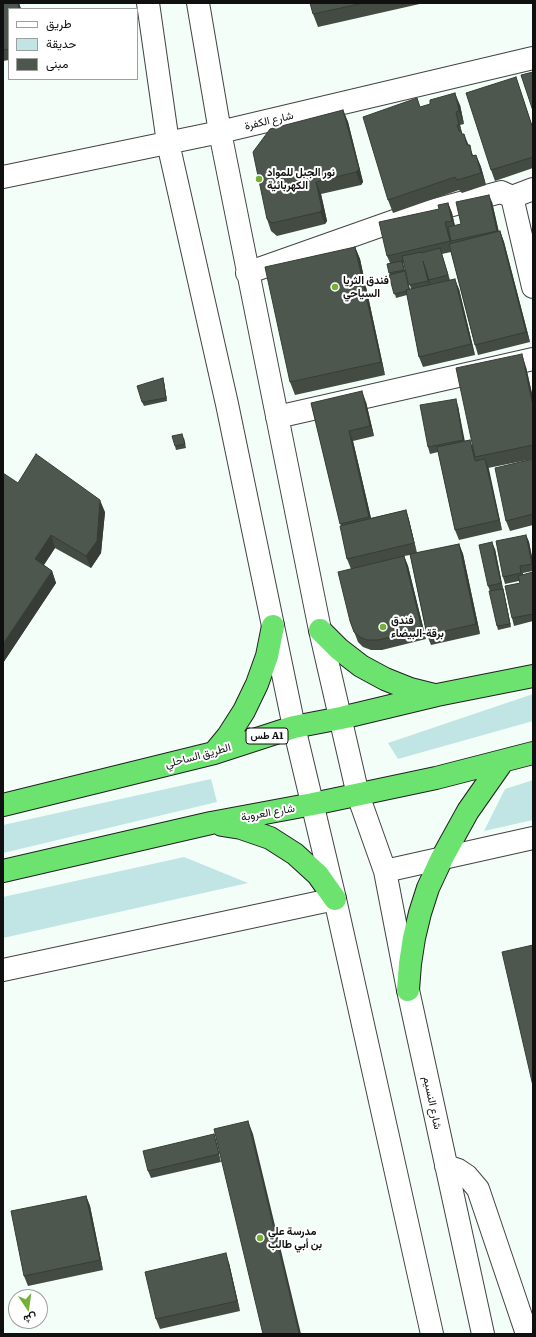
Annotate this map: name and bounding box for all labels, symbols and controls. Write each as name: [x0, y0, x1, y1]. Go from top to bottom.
legend: [8, 8, 138, 80]
text: طريق: [46, 14, 71, 32]
text: حديقة: [46, 34, 76, 52]
text: مبنى: [46, 54, 68, 72]
street label: شارع الكفرة: [243, 109, 295, 133]
place label: نور الجبل للمواد الكهربائية: [267, 166, 335, 192]
marker: نور الجبل للمواد الكهربائية: [254, 174, 264, 184]
place label: فندق الثريا السياحي: [343, 274, 389, 300]
marker: فندق الثريا السياحي: [330, 282, 340, 292]
place label: فندق برقة-البيضاء: [391, 614, 444, 640]
marker: فندق برقة-البيضاء: [378, 622, 388, 632]
road number: طس A1: [246, 728, 288, 744]
street label: الطريق الساحلي: [164, 741, 232, 771]
street label: شارع العروبة: [240, 802, 296, 824]
street label: شارع النسيم: [420, 1075, 444, 1131]
place label: مدرسة علي بن أبي طالب: [268, 1225, 322, 1251]
marker: مدرسة علي بن أبي طالب: [255, 1233, 265, 1243]
north arrow: [8, 1289, 48, 1329]
text: ش: [22, 1310, 39, 1329]

